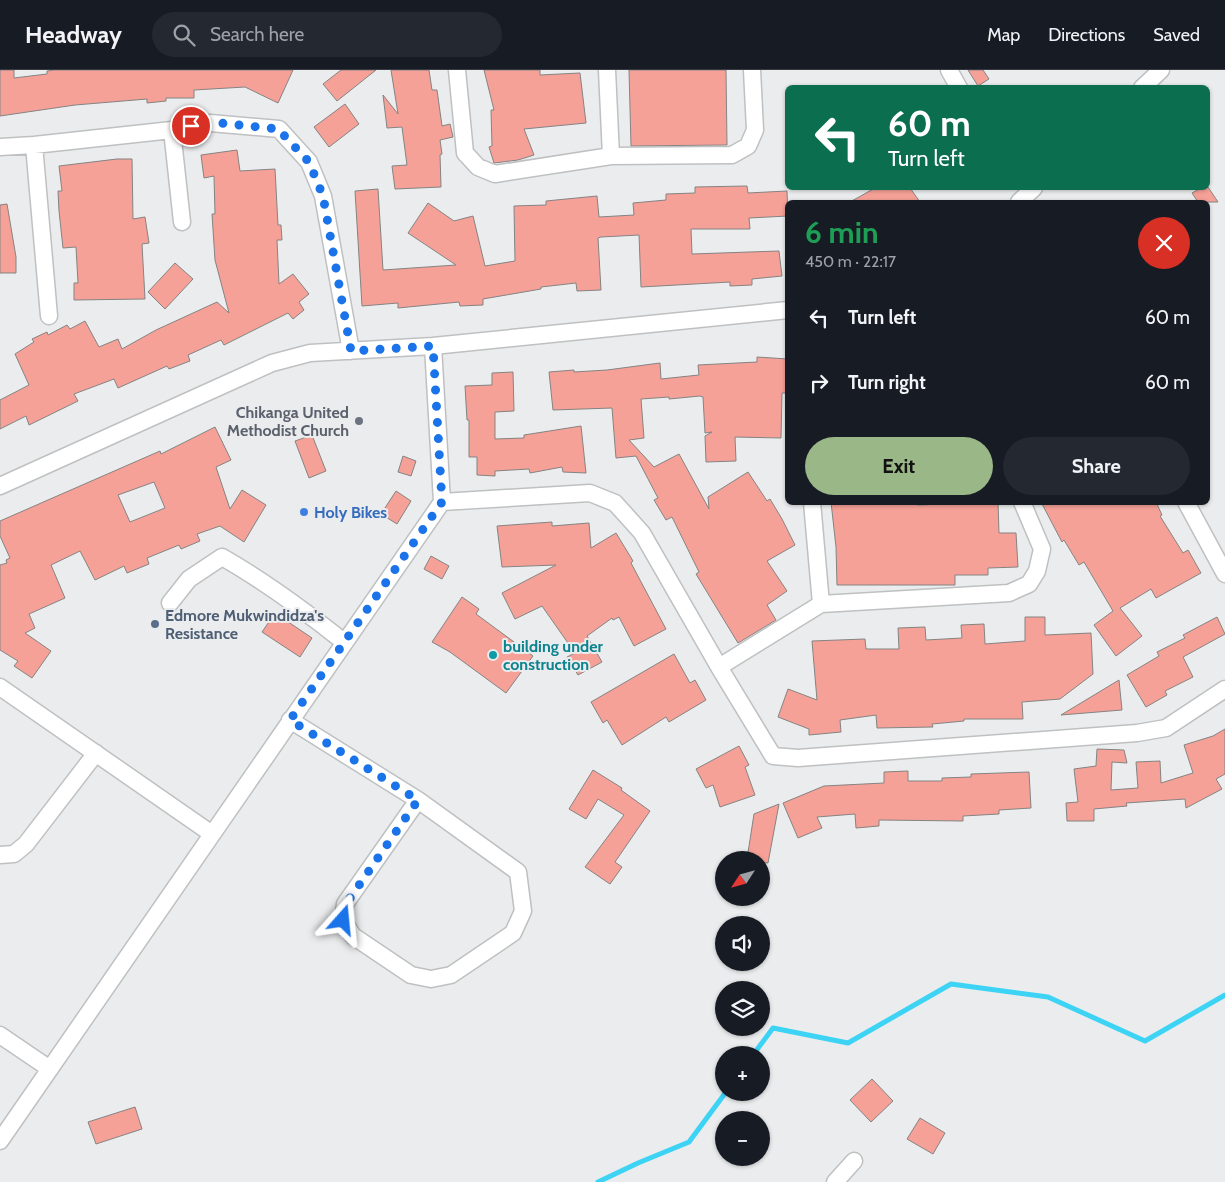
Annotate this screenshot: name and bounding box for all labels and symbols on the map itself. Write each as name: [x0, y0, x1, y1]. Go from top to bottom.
pin: [170, 105, 212, 147]
place label: Chikanga United Methodist Church: [227, 403, 349, 440]
marker: Chikanga United Methodist Church: [353, 415, 365, 427]
place label: Holy Bikes: [314, 503, 387, 522]
marker: Holy Bikes: [298, 506, 310, 518]
place label: Edmore Mukwindidza's Resistance: [165, 606, 324, 643]
marker: Edmore Mukwindidza's Resistance: [149, 618, 161, 630]
place label: building under construction: [503, 637, 603, 674]
marker: building under construction: [487, 649, 499, 661]
north arrow: [715, 851, 770, 906]
position arrow: [316, 893, 368, 945]

